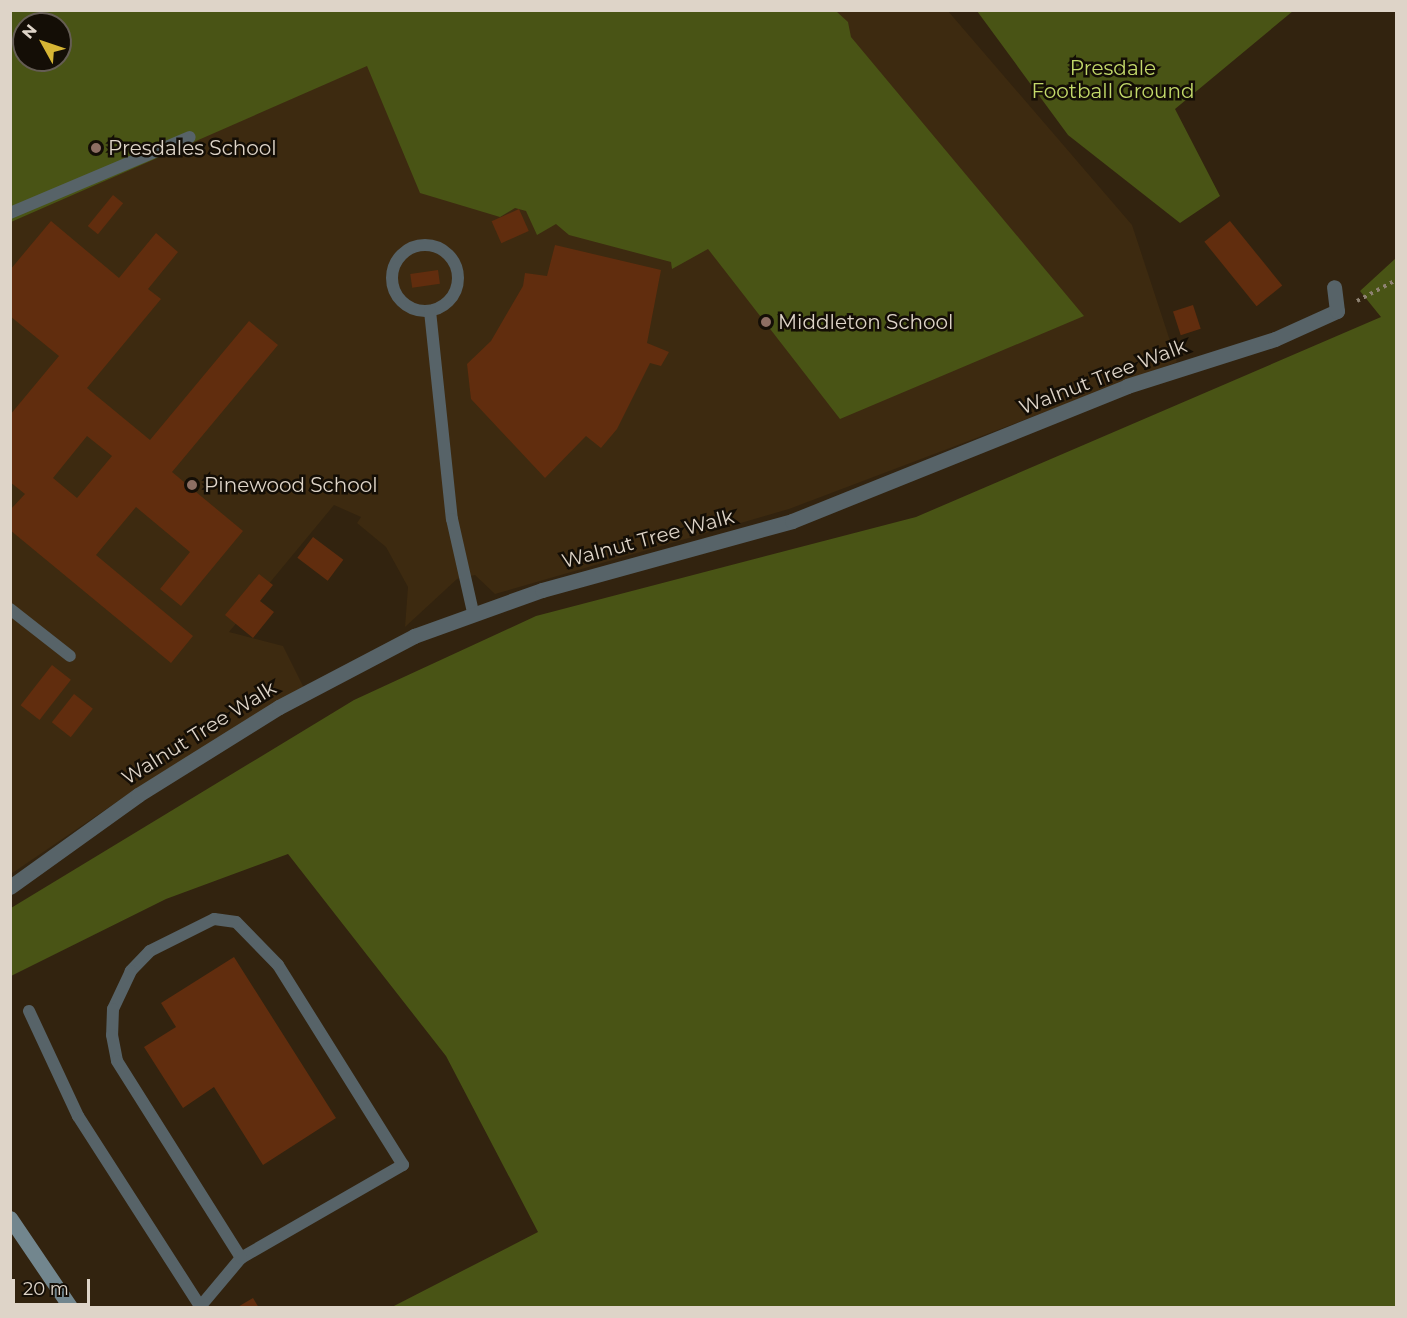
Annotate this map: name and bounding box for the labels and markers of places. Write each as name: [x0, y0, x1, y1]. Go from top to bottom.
place label: Presdales School: [108, 136, 277, 160]
marker: Presdales School: [89, 141, 103, 155]
place label: Middleton School: [778, 310, 953, 334]
marker: Middleton School: [759, 315, 773, 329]
place label: Pinewood School: [204, 473, 378, 497]
marker: Pinewood School: [185, 478, 199, 492]

